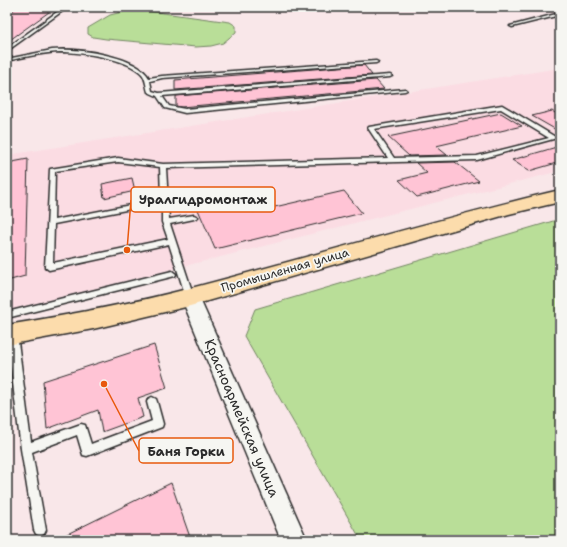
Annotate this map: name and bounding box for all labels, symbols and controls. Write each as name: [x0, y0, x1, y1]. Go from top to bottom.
callout: Уралгидромонтаж: [131, 187, 275, 212]
text: Уралгидромонтаж: [139, 191, 267, 208]
street label: Промышленная улица: [219, 244, 351, 296]
street label: Красноармейская улица: [200, 336, 284, 500]
callout: Баня Горки: [139, 438, 233, 463]
text: Баня Горки: [147, 443, 225, 460]

